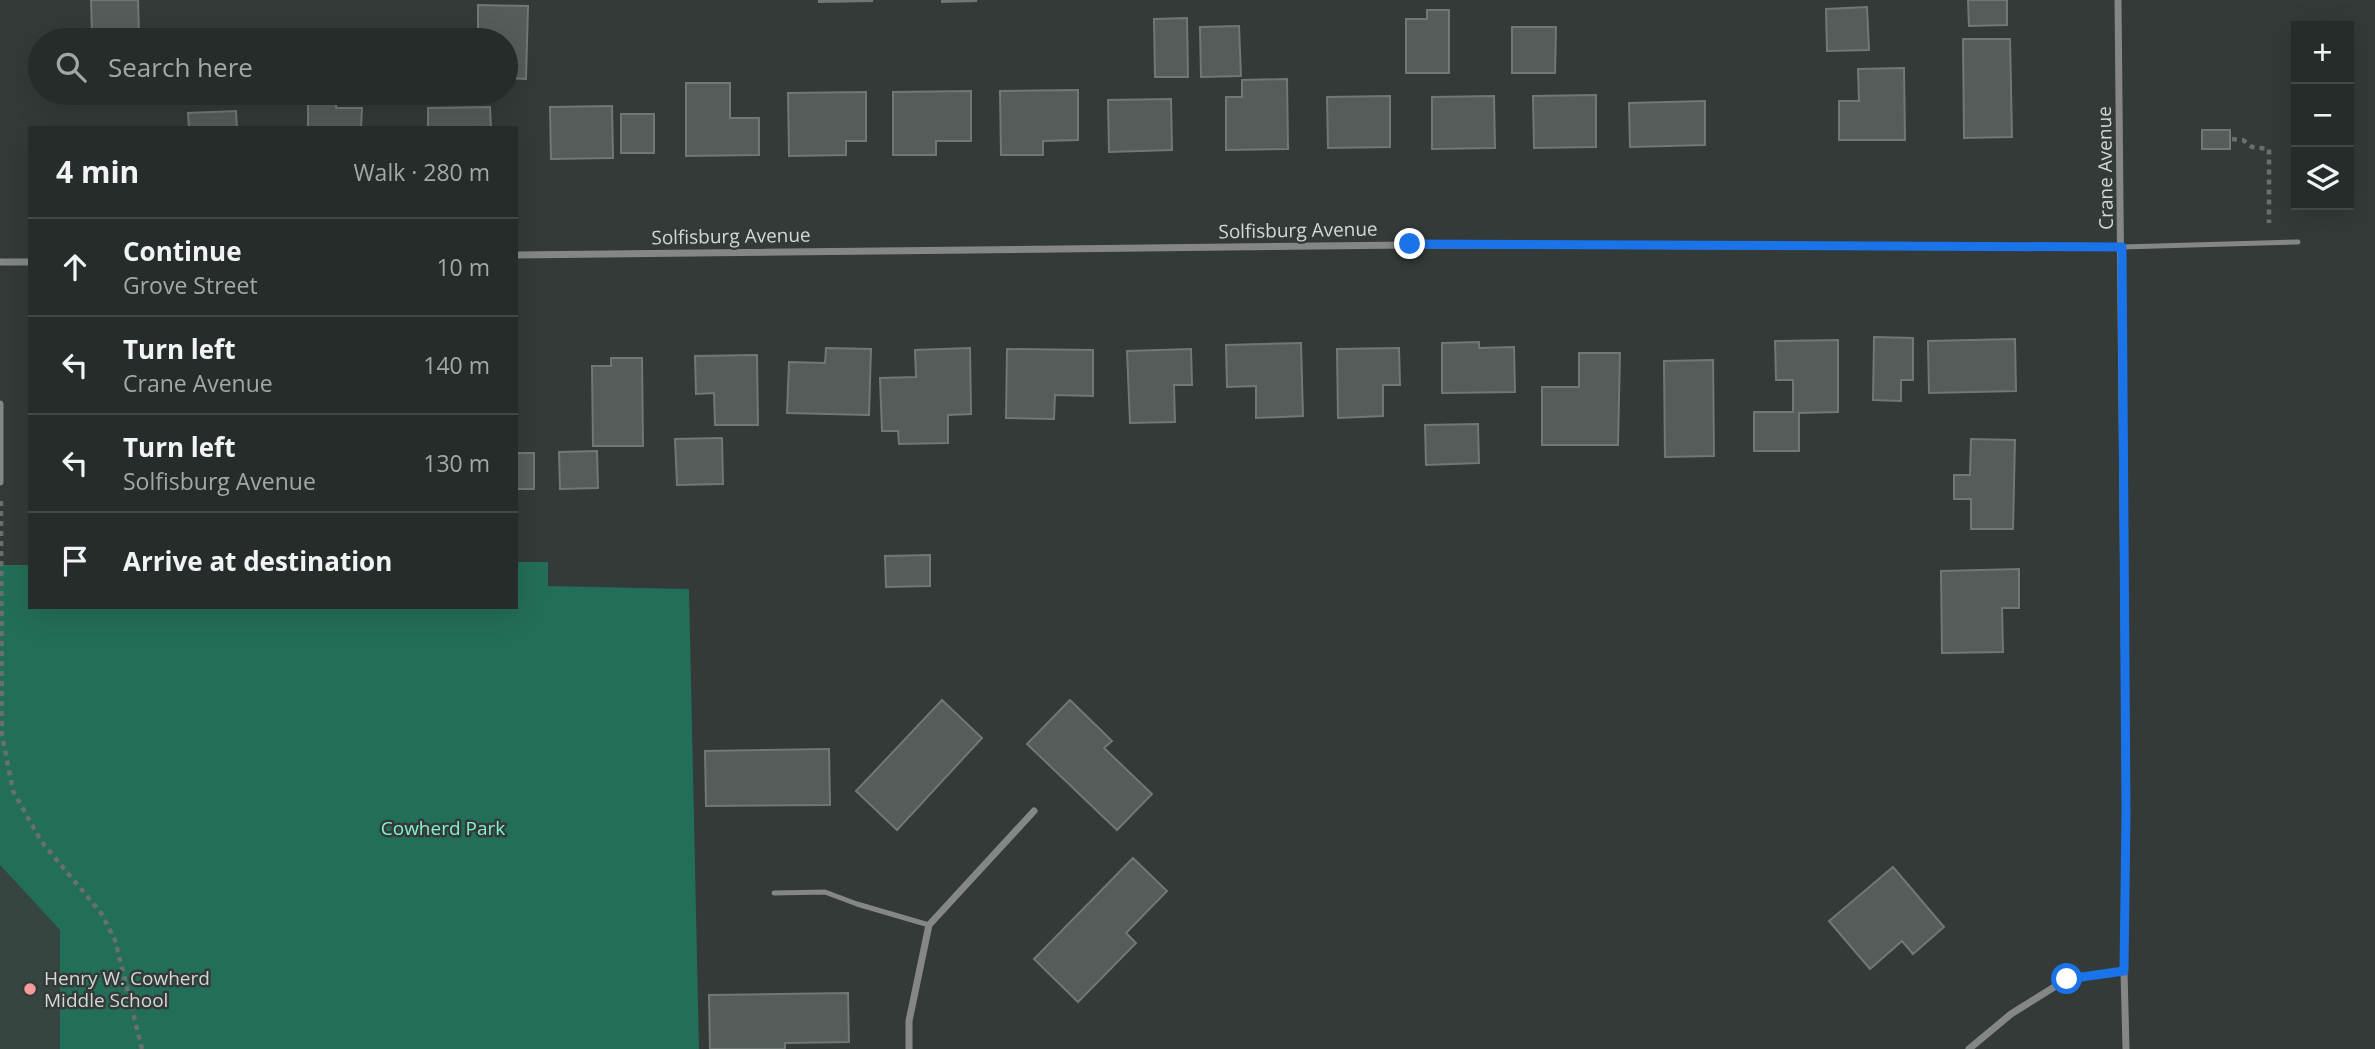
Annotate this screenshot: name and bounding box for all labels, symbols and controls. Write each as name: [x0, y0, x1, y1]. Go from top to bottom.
map controls: [2291, 21, 2354, 210]
button: +: [2291, 21, 2354, 84]
search box: [28, 28, 518, 105]
icon: search: [52, 48, 90, 86]
text: Search here: [108, 49, 253, 85]
button: −: [2291, 84, 2354, 147]
street label: Crane Avenue: [2091, 106, 2119, 230]
button: layers: [2291, 147, 2354, 210]
text: 4 min: [56, 151, 139, 192]
text: Walk · 280 m: [353, 156, 490, 188]
street label: Solfisburg Avenue: [1218, 216, 1378, 244]
street label: Solfisburg Avenue: [651, 222, 811, 250]
route end: [1394, 228, 1425, 259]
text: Continue: [123, 233, 242, 269]
icon: ahead: [56, 248, 94, 286]
text: 10 m: [436, 251, 490, 283]
text: Grove Street: [123, 269, 258, 301]
text: Turn left: [123, 331, 235, 367]
icon: left: [56, 346, 94, 384]
text: 140 m: [423, 349, 490, 381]
text: Crane Avenue: [123, 367, 273, 399]
text: Turn left: [123, 429, 235, 465]
icon: left: [56, 444, 94, 482]
text: 130 m: [423, 447, 490, 479]
text: Solfisburg Avenue: [123, 465, 316, 497]
icon: arrive: [56, 542, 94, 580]
text: Arrive at destination: [123, 543, 392, 579]
park label: Cowherd Park: [381, 815, 505, 841]
route start: [2051, 963, 2082, 994]
place label: Henry W. Cowherd Middle School: [44, 965, 210, 1013]
marker: Henry W. Cowherd Middle School: [22, 981, 38, 997]

